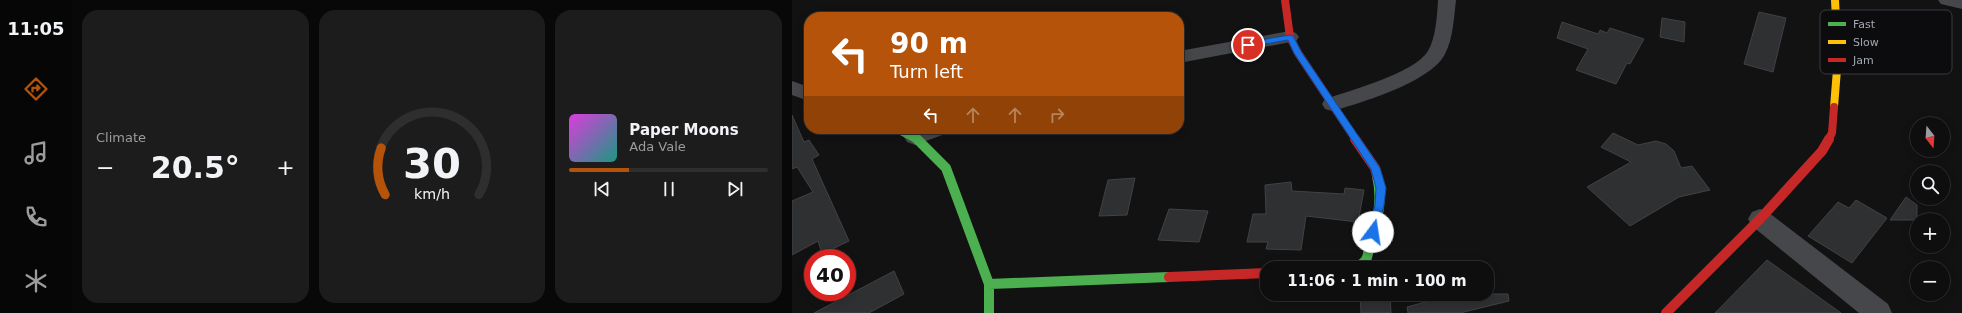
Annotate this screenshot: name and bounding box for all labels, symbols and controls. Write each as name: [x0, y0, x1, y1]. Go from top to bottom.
legend: [1820, 10, 1952, 74]
text: 11:05: [7, 18, 65, 39]
text: Fast: [1853, 18, 1876, 31]
text: 90 m: [890, 27, 968, 60]
icon: left: [824, 28, 876, 80]
pin: [1231, 28, 1265, 62]
icon: arrive: [1237, 34, 1259, 56]
text: Slow: [1853, 36, 1879, 49]
text: Jam: [1852, 54, 1874, 67]
text: Turn left: [890, 61, 963, 82]
icon: directions: [22, 75, 50, 103]
icon: left: [920, 104, 942, 126]
icon: ahead: [962, 104, 984, 126]
icon: ahead: [1004, 104, 1026, 126]
icon: right: [1046, 104, 1068, 126]
north arrow: [1910, 117, 1950, 157]
map controls: [1910, 117, 1950, 301]
text: Paper Moons: [629, 121, 739, 139]
text: Climate: [96, 130, 146, 145]
text: 30: [403, 138, 461, 187]
icon: music: [22, 139, 50, 167]
text: Ada Vale: [629, 139, 686, 154]
text: 20.5°: [151, 150, 240, 185]
text: −: [96, 155, 114, 180]
text: +: [276, 155, 295, 180]
button: search: [1910, 165, 1950, 205]
icon: previous: [591, 178, 613, 200]
icon: pause: [658, 178, 680, 200]
icon: next: [724, 178, 746, 200]
text: km/h: [414, 185, 450, 201]
icon: phone: [22, 203, 50, 231]
position arrow: [1352, 211, 1394, 253]
button: +: [1910, 213, 1950, 253]
speed limit sign: 40: [804, 249, 856, 301]
button: −: [1910, 261, 1950, 301]
icon: climate: [22, 267, 50, 295]
text: 11:06 · 1 min · 100 m: [1287, 272, 1467, 290]

